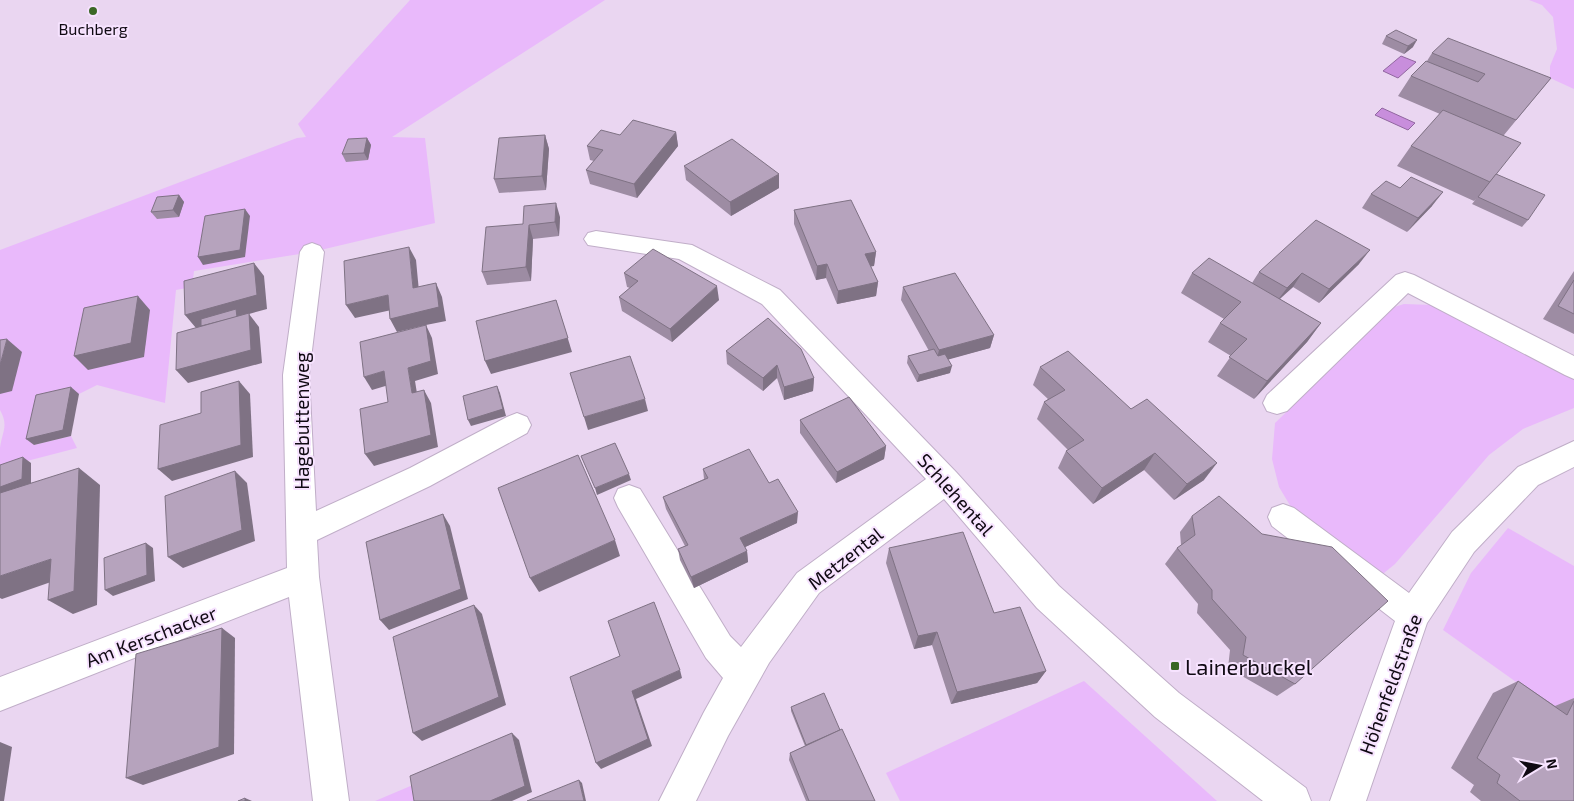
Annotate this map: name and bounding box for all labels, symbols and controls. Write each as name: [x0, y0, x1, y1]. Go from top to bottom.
marker: Buchberg: [87, 5, 99, 17]
place label: Buchberg: [58, 19, 128, 38]
street label: Hagebuttenweg: [290, 352, 313, 490]
street label: Schlehental: [913, 448, 999, 540]
street label: Metzental: [803, 522, 887, 594]
street label: Am Kerschacker: [82, 600, 220, 672]
street label: Höhenfeldstraße: [1354, 611, 1426, 757]
place label: Lainerbuckel: [1185, 653, 1313, 679]
marker: Lainerbuckel: [1169, 660, 1181, 672]
north arrow: [1514, 741, 1564, 791]
text: N: [1543, 757, 1562, 770]

